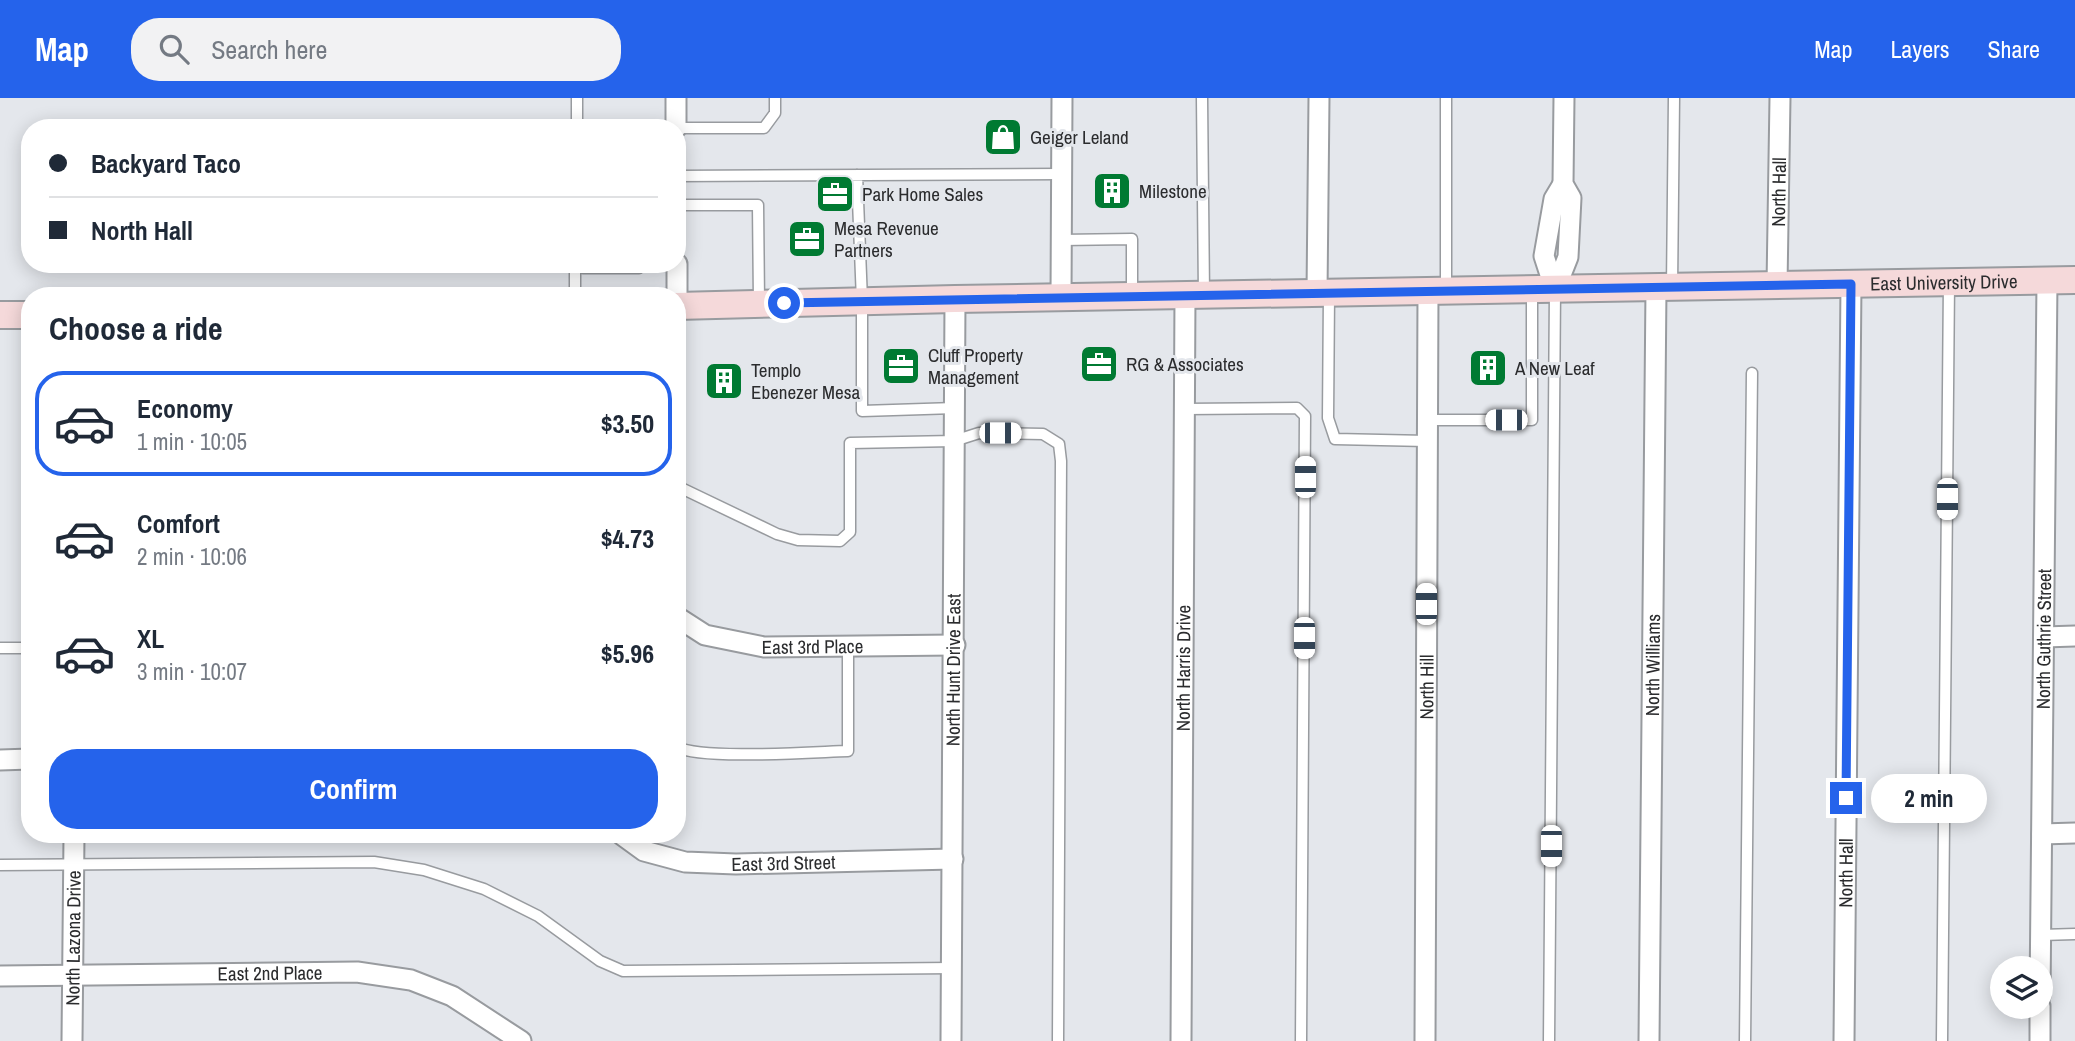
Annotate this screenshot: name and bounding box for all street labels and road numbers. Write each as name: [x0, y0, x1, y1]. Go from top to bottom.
street label: North Hall: [1765, 157, 1792, 227]
street label: East University Drive: [1870, 268, 2018, 296]
street label: North Guthrie Street: [2030, 568, 2057, 709]
street label: North Hunt Drive East: [940, 593, 966, 746]
street label: North Harris Drive: [1170, 605, 1196, 731]
street label: North Williams: [1639, 614, 1666, 716]
street label: East 3rd Place: [762, 633, 863, 660]
street label: North Hill: [1413, 654, 1440, 720]
street label: North Hall: [1832, 838, 1859, 908]
street label: East 3rd Street: [731, 849, 836, 877]
street label: North Lazona Drive: [59, 870, 87, 1006]
street label: East 2nd Place: [217, 959, 323, 987]

